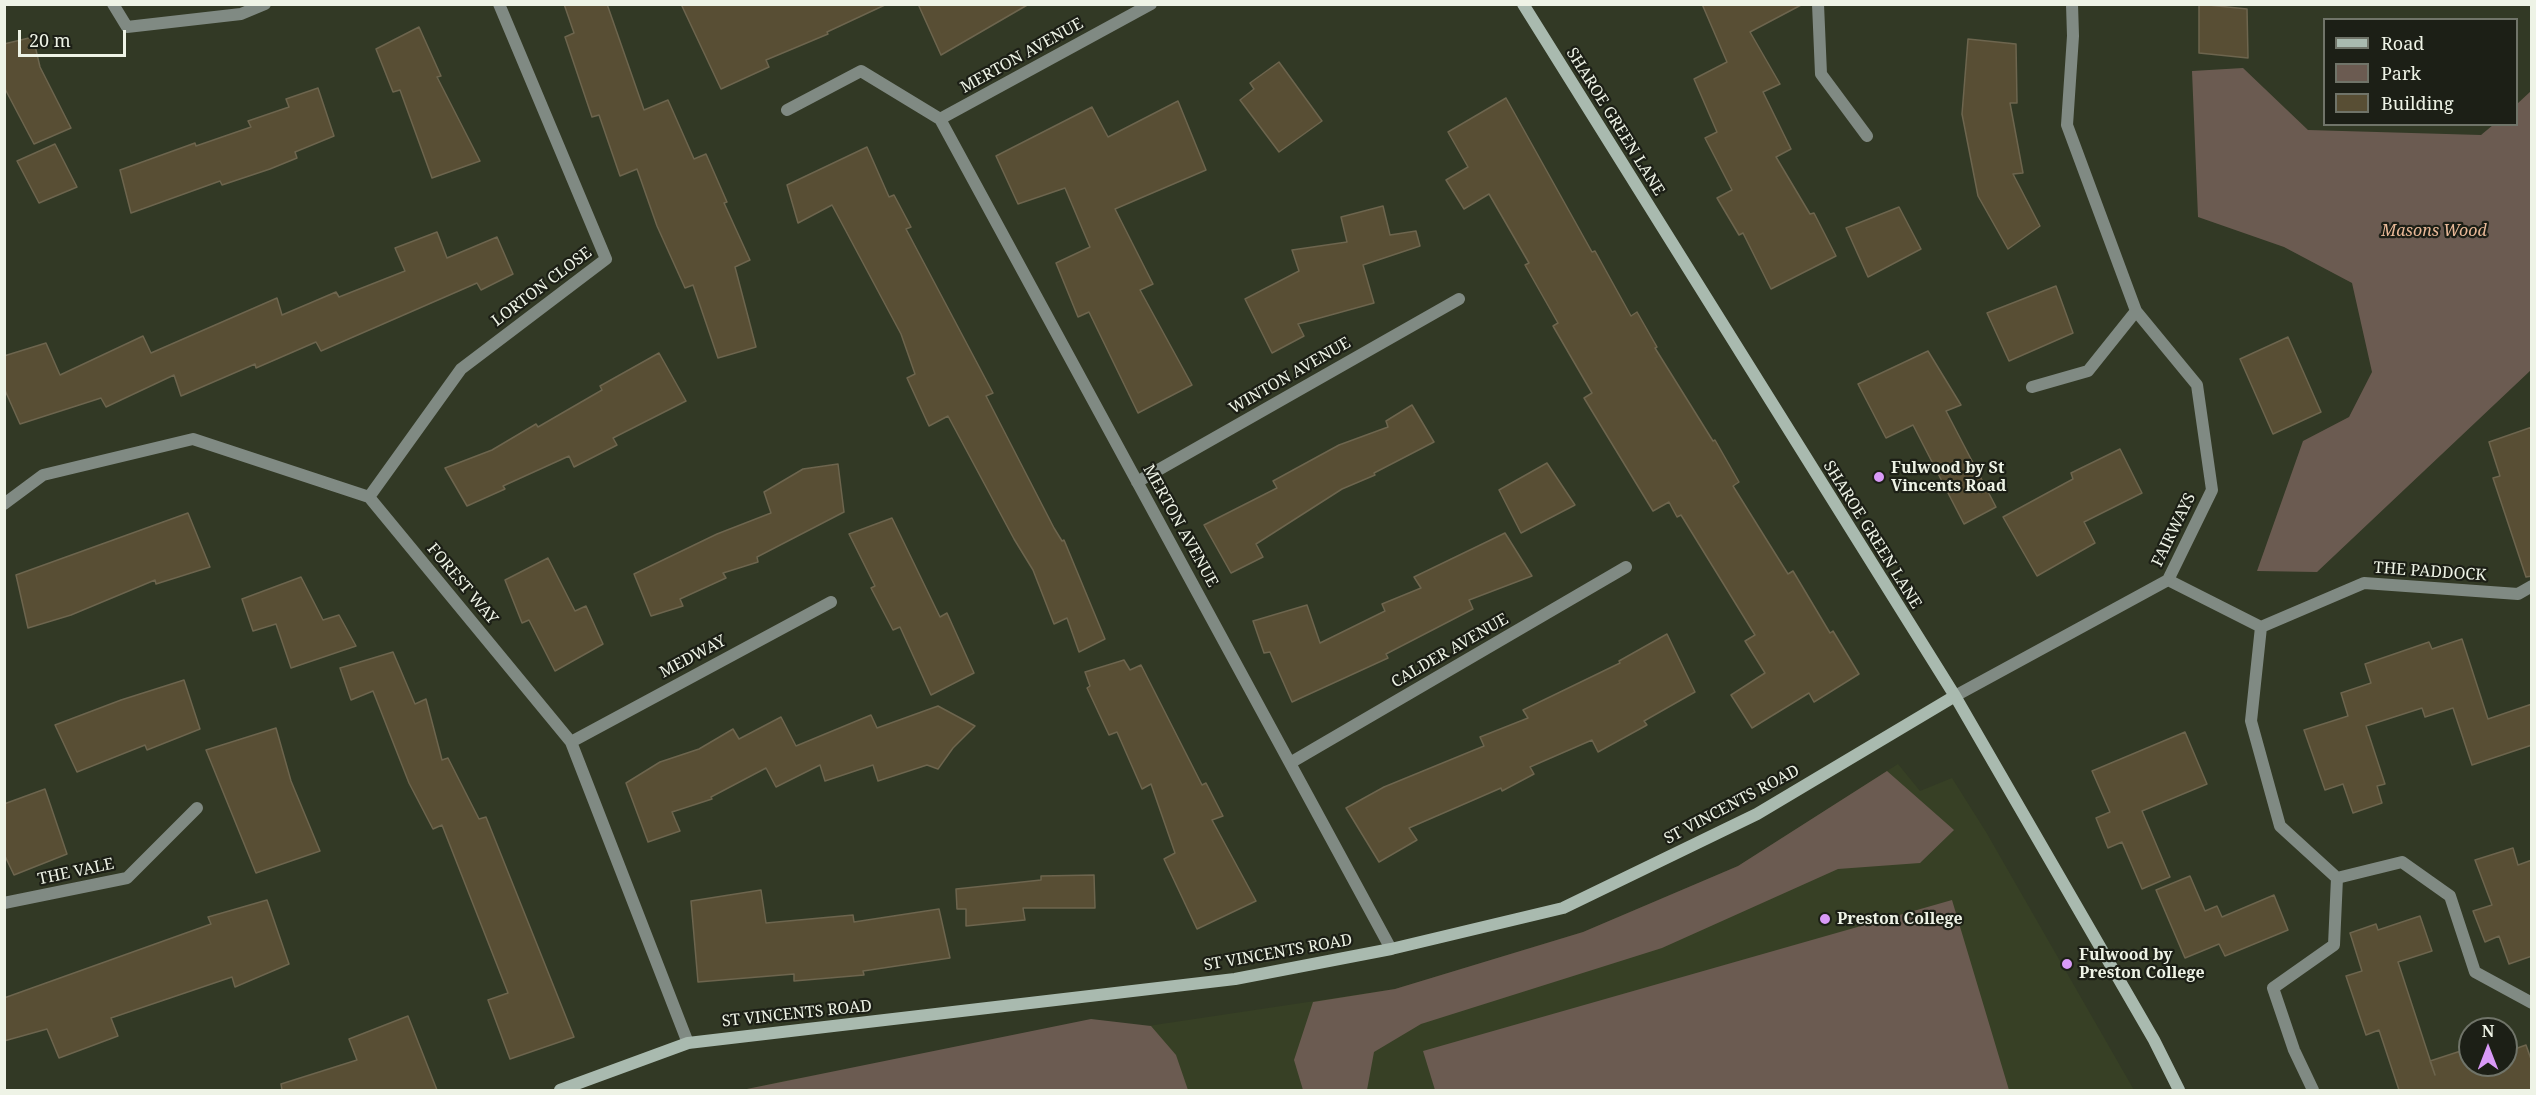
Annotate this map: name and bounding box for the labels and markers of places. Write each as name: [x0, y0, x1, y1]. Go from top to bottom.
place label: Fulwood by St Vincents Road: [1891, 458, 2006, 496]
marker: Fulwood by St Vincents Road: [1872, 470, 1886, 484]
place label: Preston College: [1837, 909, 1963, 929]
marker: Preston College: [1818, 912, 1832, 926]
place label: Fulwood by Preston College: [2079, 945, 2205, 983]
marker: Fulwood by Preston College: [2060, 957, 2074, 971]

